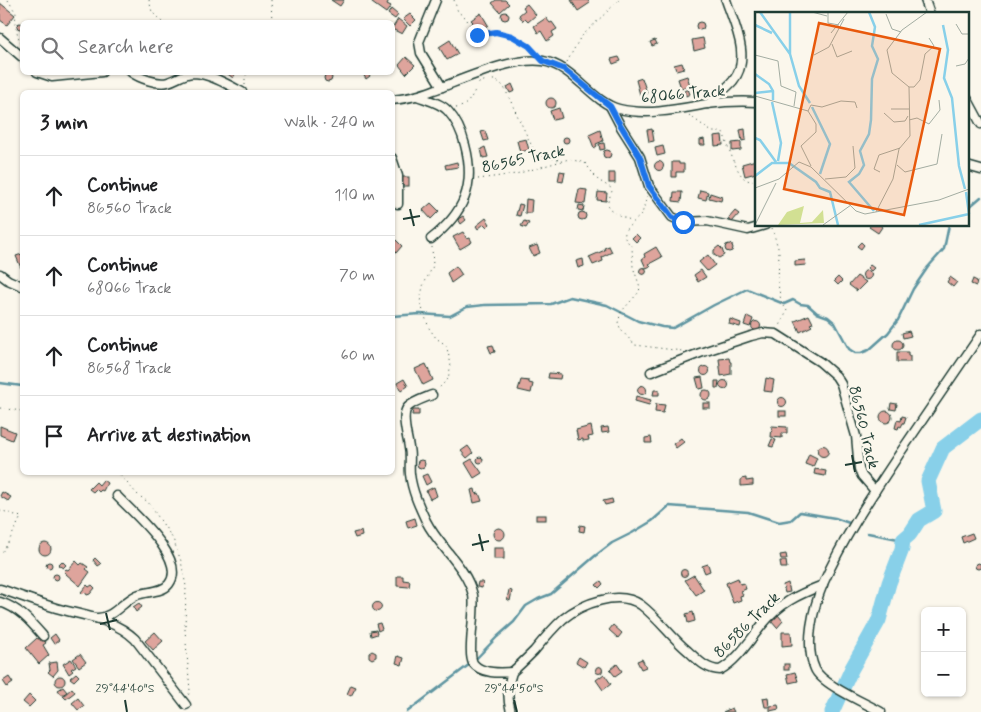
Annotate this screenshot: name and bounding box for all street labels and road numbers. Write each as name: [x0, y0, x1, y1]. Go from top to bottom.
street label: 68066 Track: [640, 80, 726, 109]
street label: 86565 Track: [480, 140, 567, 178]
street label: 86560 Track: [843, 384, 884, 471]
street label: 86586 Track: [709, 587, 785, 663]

